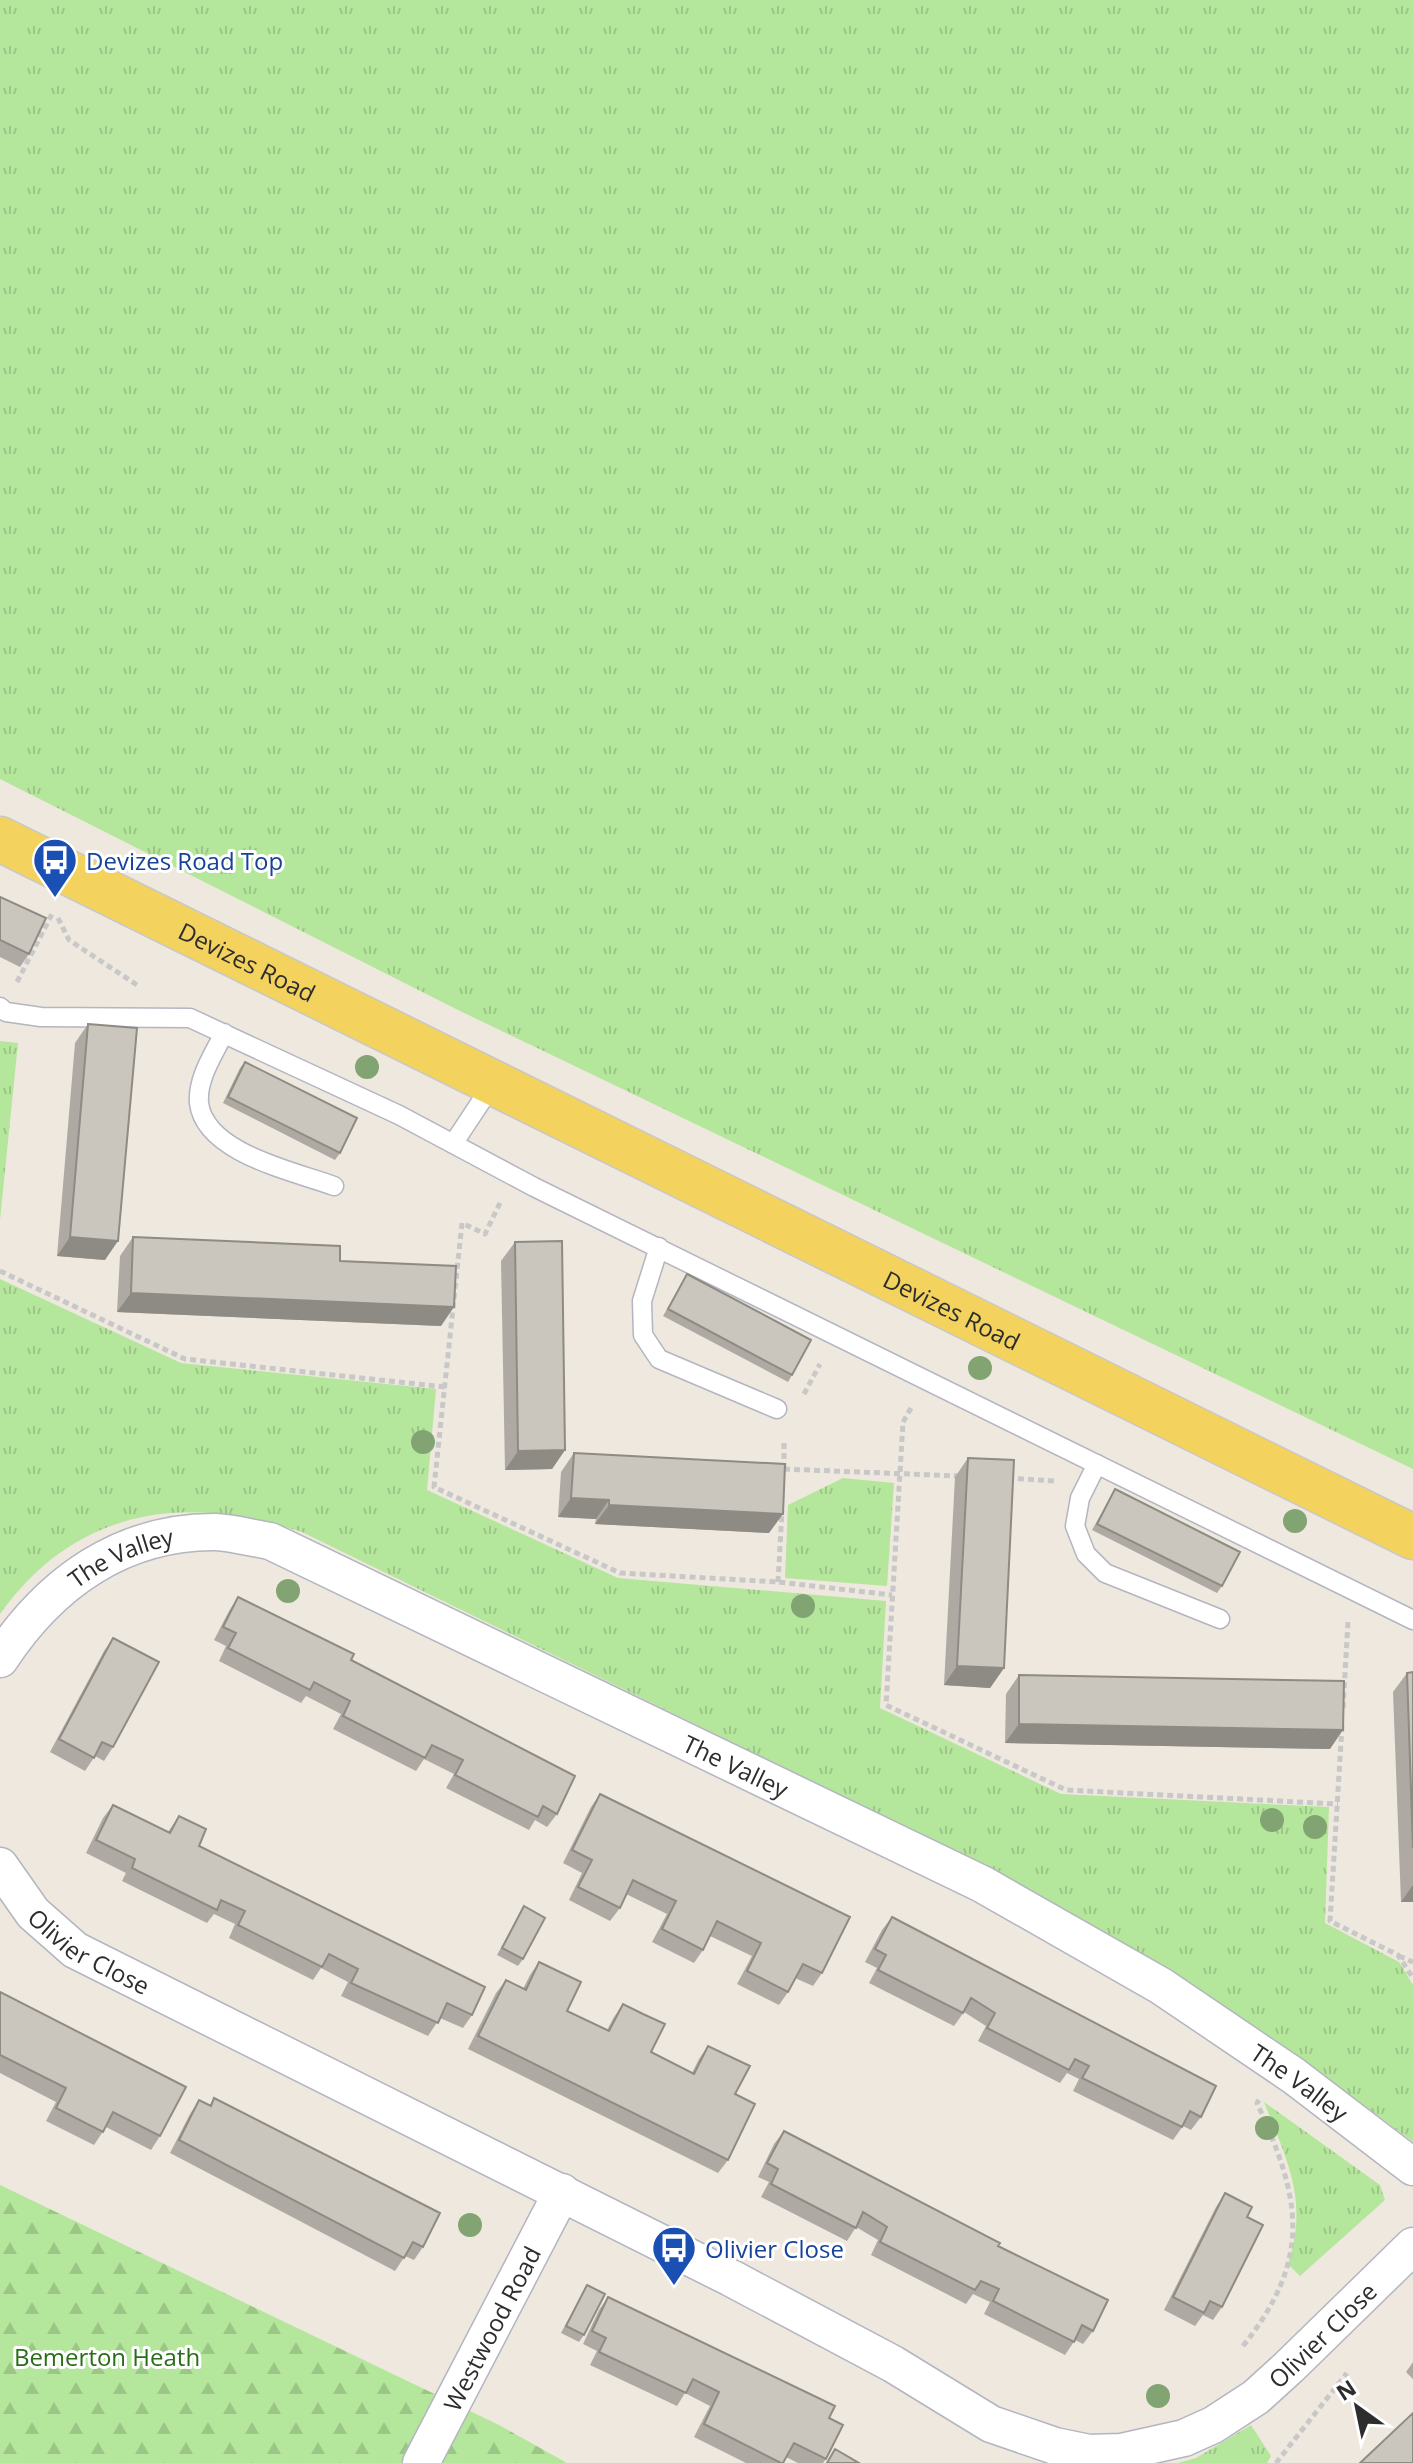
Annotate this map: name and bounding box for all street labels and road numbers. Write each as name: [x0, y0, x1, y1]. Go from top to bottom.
street label: Devizes Road: [174, 914, 321, 1009]
street label: Devizes Road: [878, 1262, 1026, 1357]
street label: The Valley: [61, 1519, 177, 1594]
street label: The Valley: [678, 1726, 795, 1805]
street label: Olivier Close: [21, 1900, 156, 2001]
street label: The Valley: [1245, 2035, 1356, 2129]
street label: Westwood Road: [435, 2240, 548, 2416]
street label: Olivier Close: [1261, 2274, 1383, 2395]

